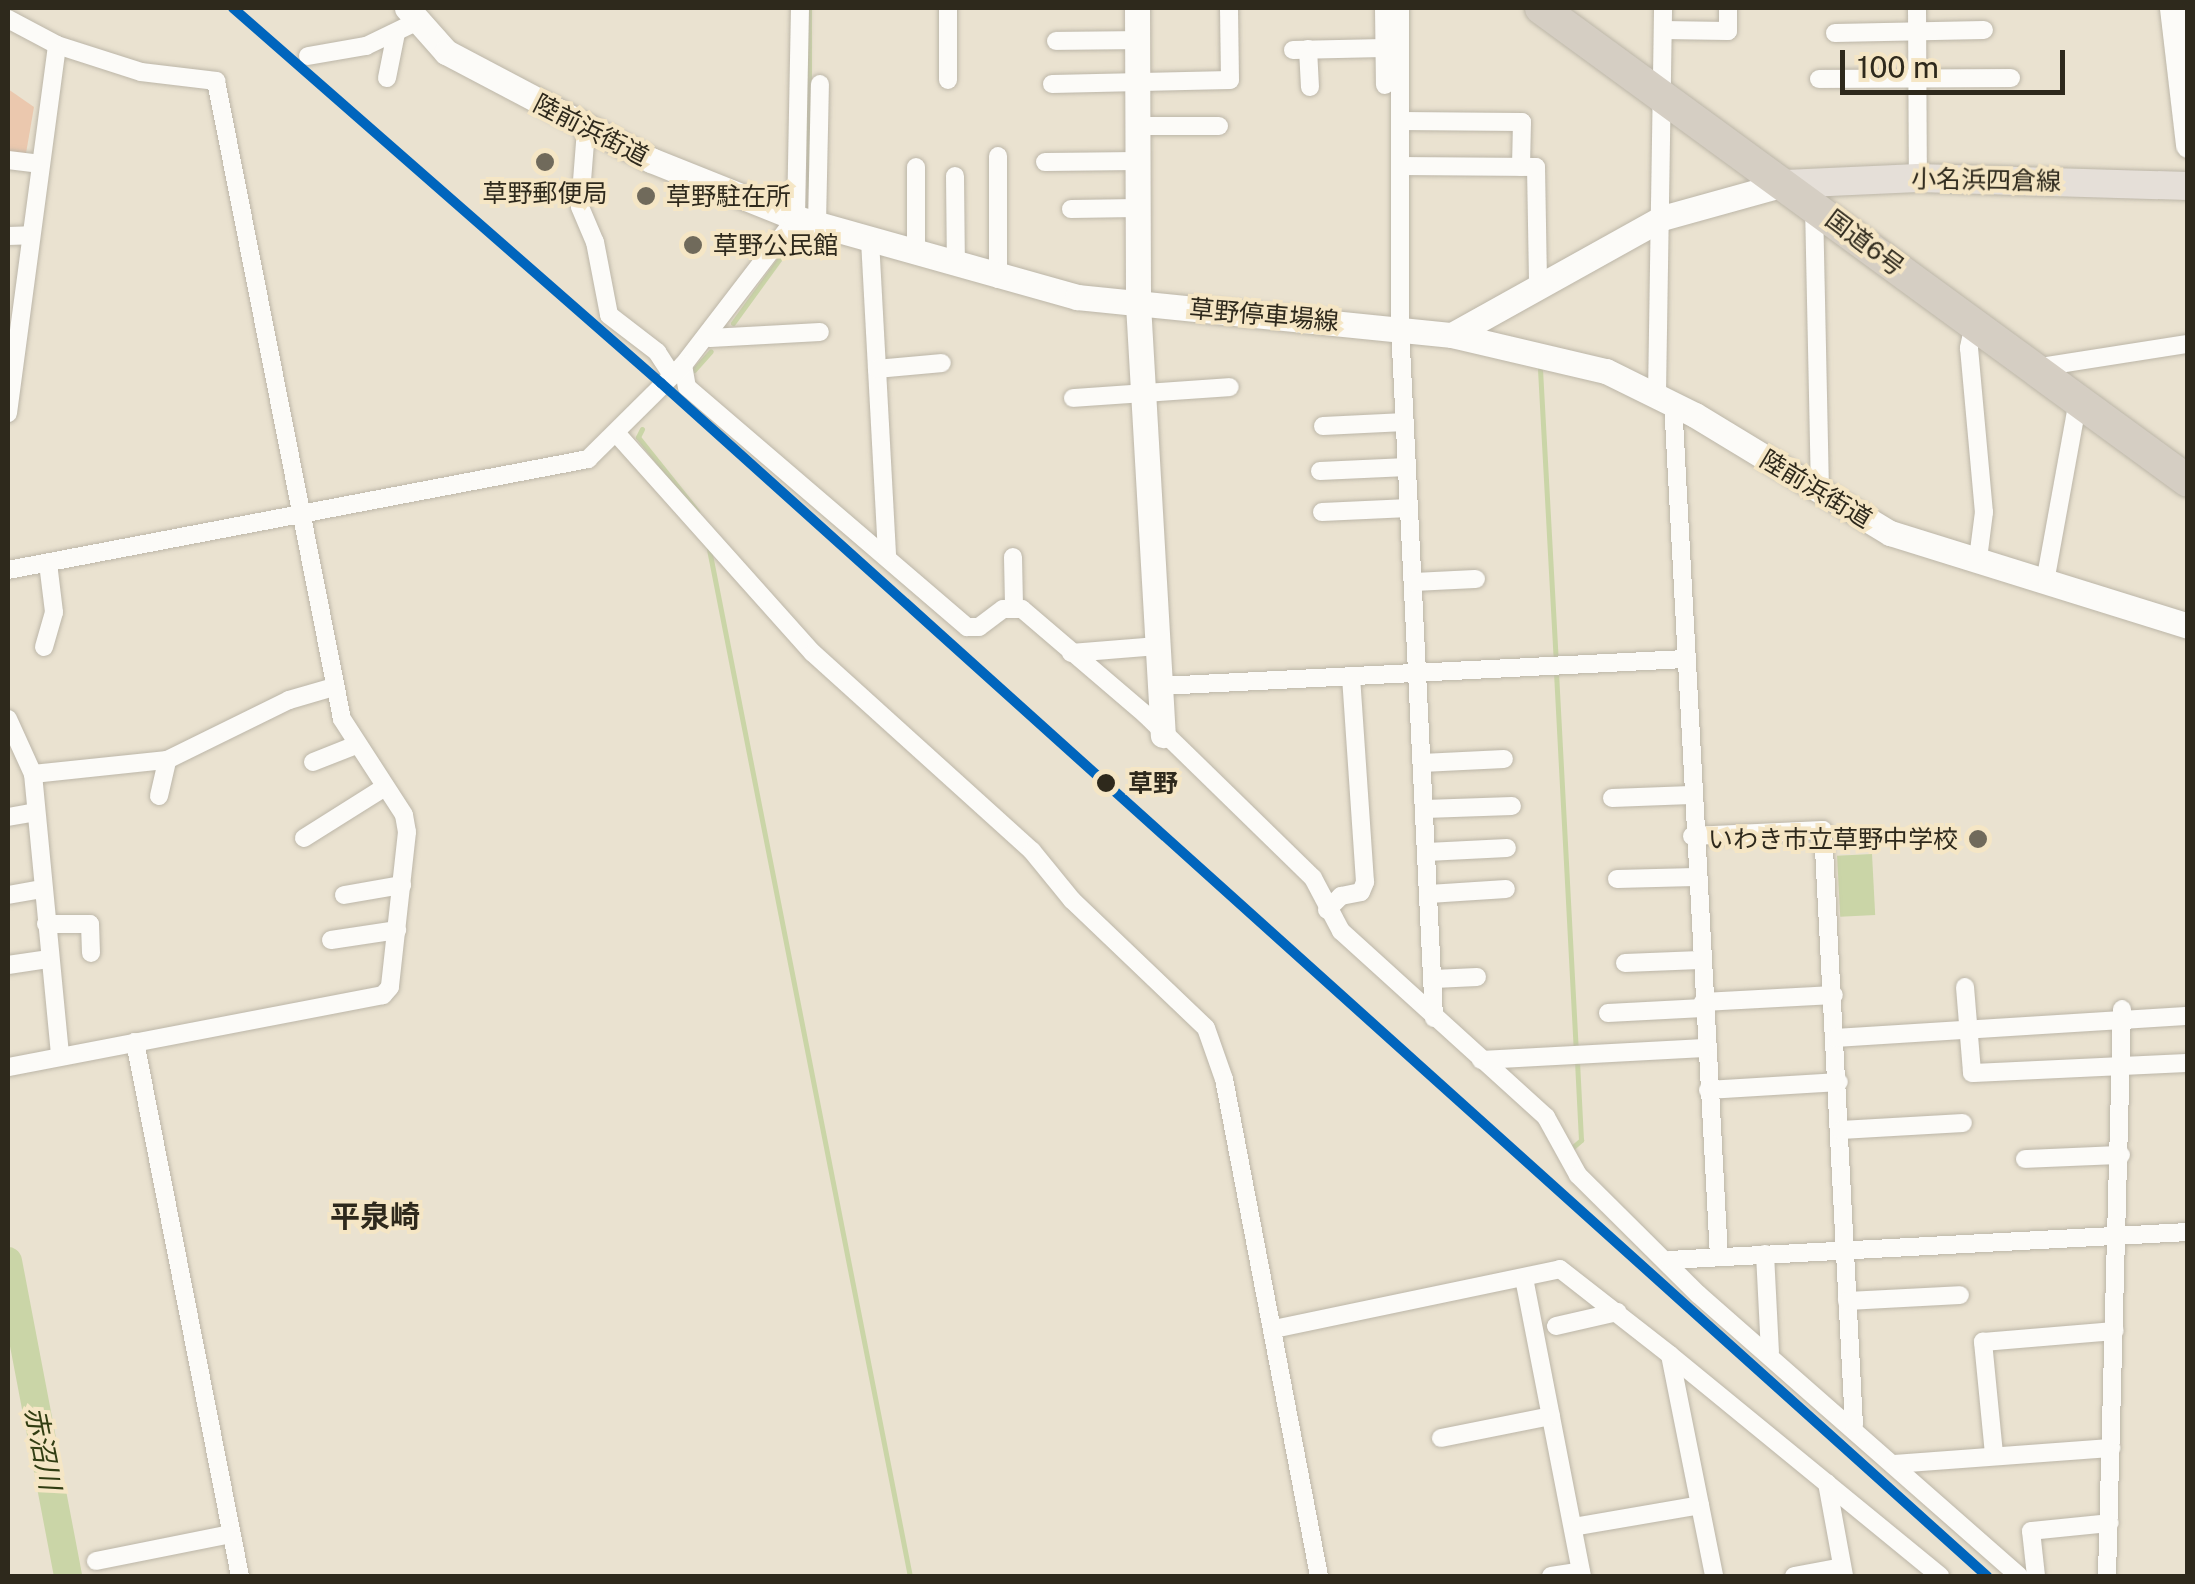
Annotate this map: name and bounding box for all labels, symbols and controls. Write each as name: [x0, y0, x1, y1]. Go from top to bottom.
scale bar: [1845, 30, 2070, 92]
text: 100 m: [1857, 49, 1939, 85]
street label: 陸前浜街道: [529, 88, 653, 172]
marker: 草野郵便局: [534, 151, 556, 173]
street label: 小名浜四倉線: [1911, 164, 2061, 196]
place label: 草野郵便局: [483, 178, 607, 208]
place label: 草野駐在所: [666, 181, 791, 211]
marker: 草野駐在所: [635, 185, 657, 207]
street label: 国道6号: [1820, 204, 1910, 282]
place label: 草野公民館: [713, 230, 838, 260]
marker: 草野公民館: [682, 234, 704, 256]
street label: 草野停車場線: [1188, 294, 1340, 336]
street label: 陸前浜街道: [1755, 444, 1877, 534]
place label: 草野: [1128, 768, 1178, 798]
marker: 草野: [1093, 770, 1119, 796]
place label: いわき市立草野中学校: [1708, 824, 1958, 854]
marker: いわき市立草野中学校: [1967, 828, 1989, 850]
district label: 平泉崎: [330, 1198, 420, 1234]
water label: 赤沼川: [18, 1404, 68, 1492]

